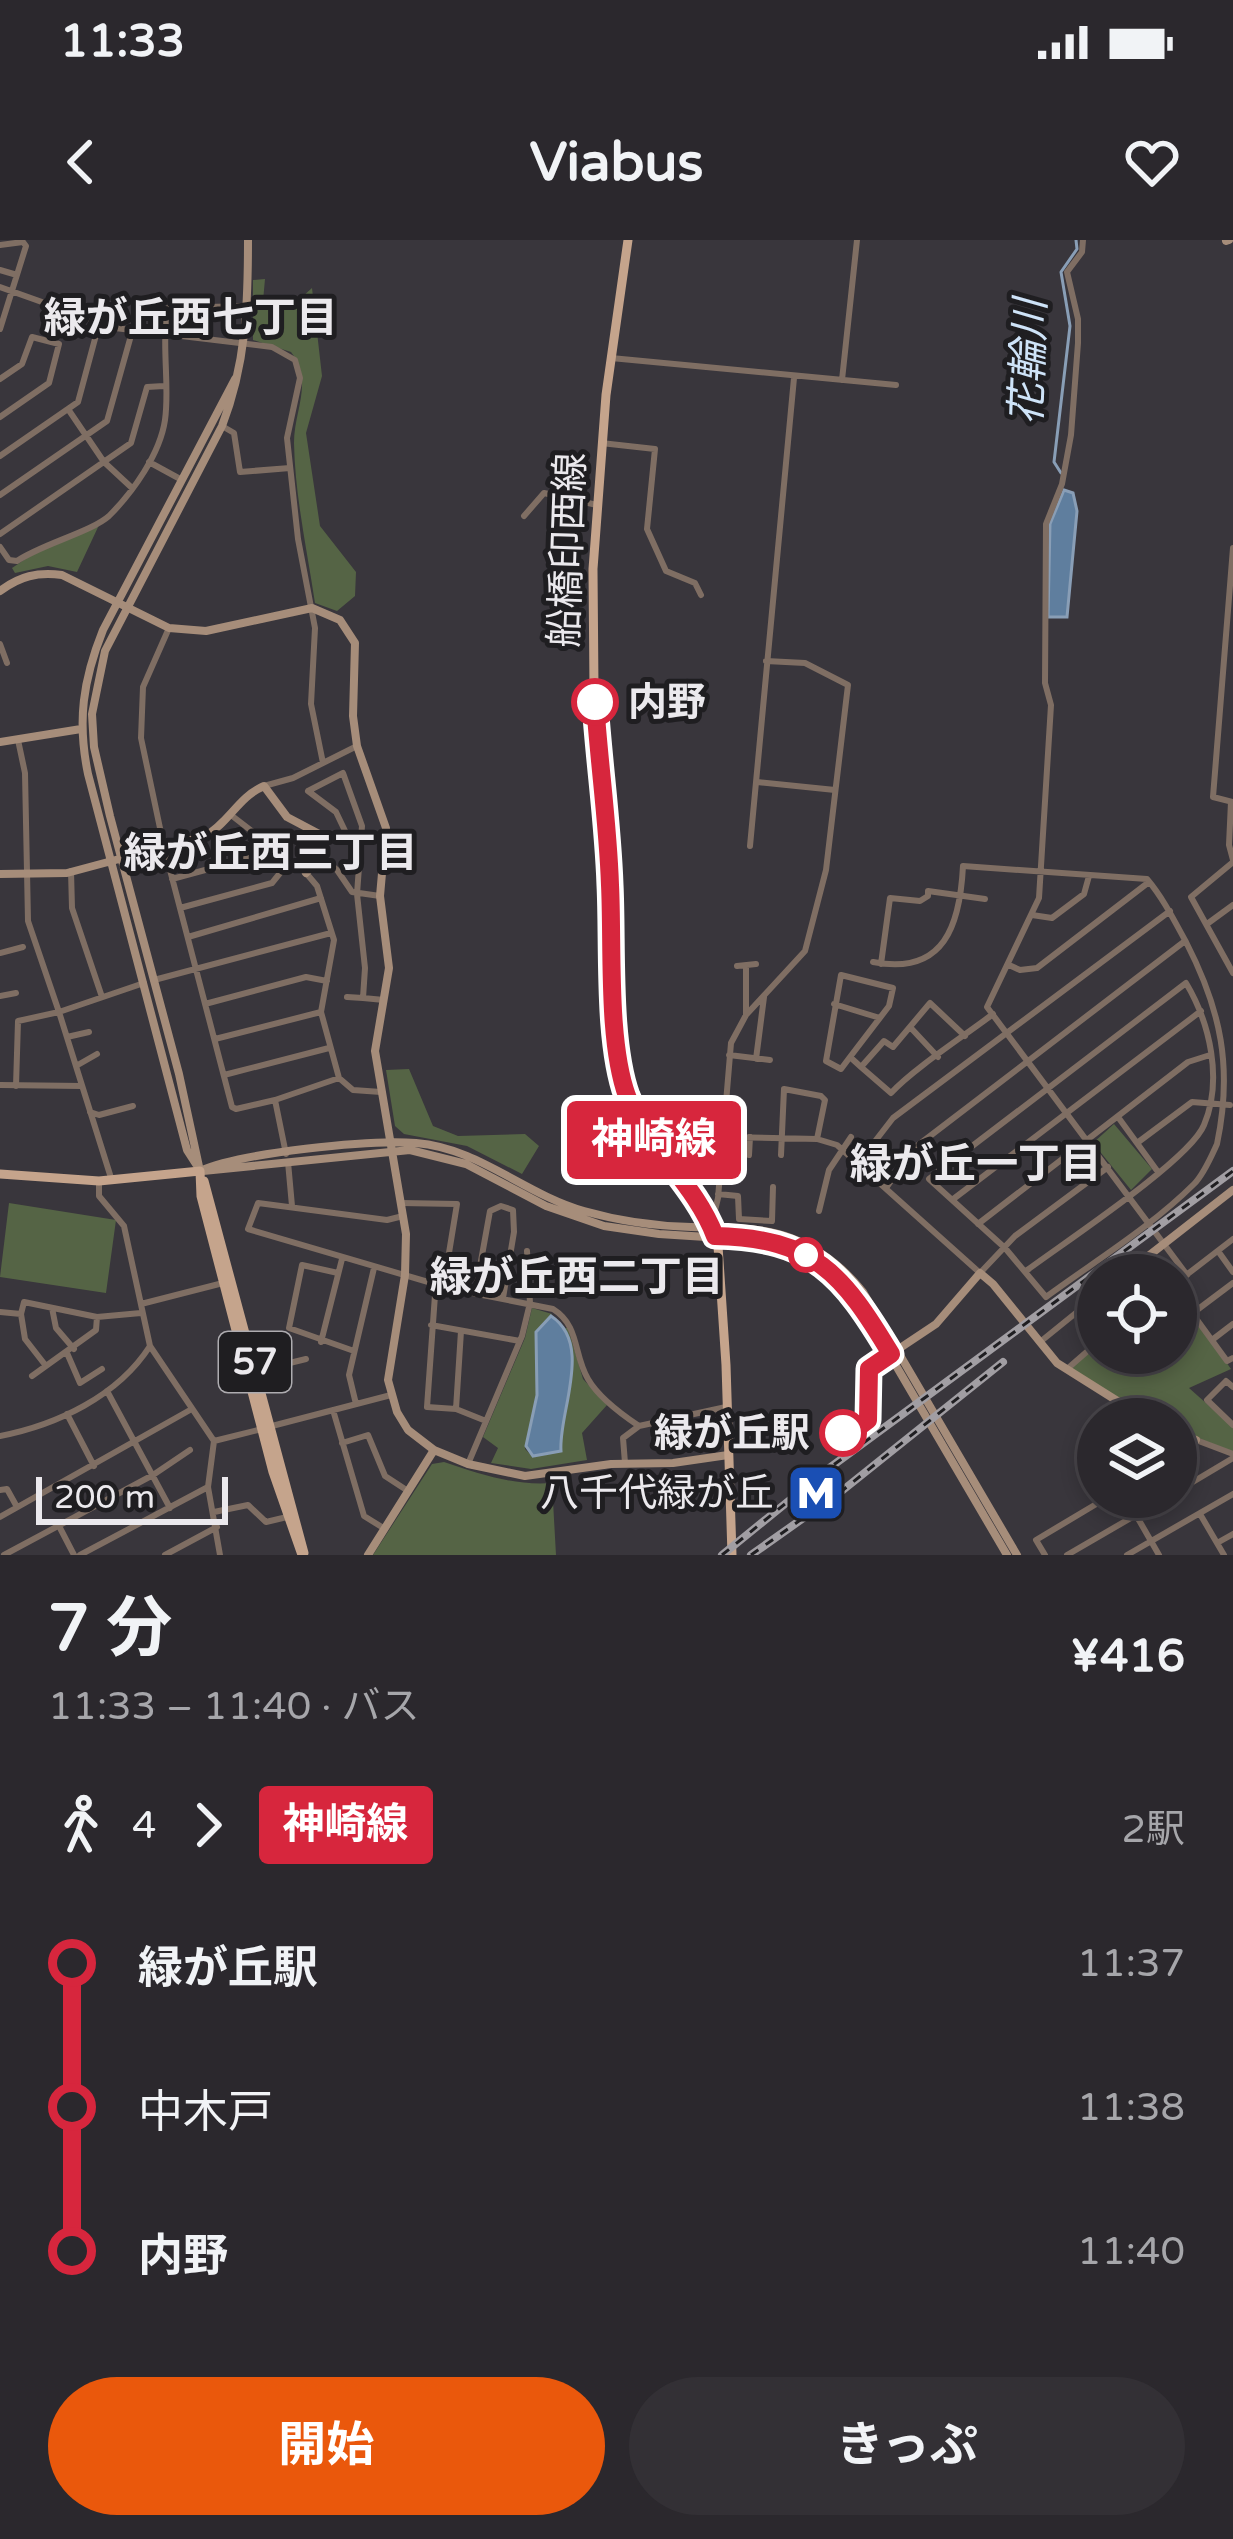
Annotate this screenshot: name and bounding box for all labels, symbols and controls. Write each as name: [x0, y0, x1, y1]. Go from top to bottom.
text: 11:33: [60, 15, 185, 69]
icon: back: [48, 129, 114, 195]
icon: heart: [1119, 129, 1185, 195]
text: Viabus: [530, 130, 703, 195]
district label: 緑が丘西七丁目: [44, 293, 338, 344]
water label: 花輪川: [1001, 294, 1057, 426]
street label: 船橋印西線: [541, 452, 595, 648]
place label: 内野: [628, 679, 706, 726]
marker: 内野: [573, 680, 617, 724]
district label: 緑が丘西三丁目: [124, 828, 418, 879]
line badge: 神崎線: [585, 1101, 723, 1179]
text: 神崎線: [591, 1114, 717, 1165]
district label: 緑が丘一丁目: [850, 1139, 1102, 1190]
unlabelled marker: [790, 1239, 822, 1271]
district label: 緑が丘西二丁目: [430, 1252, 724, 1303]
map controls: [1077, 1254, 1197, 1518]
button: locate: [1077, 1254, 1197, 1374]
road number: 57: [219, 1332, 291, 1392]
button: layers: [1077, 1398, 1197, 1518]
place label: 緑が丘駅: [654, 1410, 810, 1457]
marker: 緑が丘駅: [821, 1411, 865, 1455]
metro station icon: 八千代緑が丘: [785, 1462, 847, 1524]
place label: 八千代緑が丘: [540, 1470, 774, 1517]
scale bar: [36, 1471, 228, 1524]
text: 200 m: [54, 1478, 155, 1517]
text: 7 分: [48, 1589, 173, 1669]
text: ¥416: [1071, 1630, 1185, 1684]
text: 11:33 – 11:40 · バス: [48, 1683, 420, 1730]
icon: walk: [48, 1792, 114, 1858]
icon: forward: [175, 1792, 241, 1858]
text: 神崎線: [283, 1799, 409, 1850]
text: 4: [132, 1802, 157, 1849]
text: 2駅: [1122, 1806, 1185, 1853]
text: 11:37: [1077, 1940, 1185, 1987]
text: 緑が丘駅: [138, 1942, 318, 1996]
text: 11:38: [1077, 2084, 1185, 2131]
text: 中木戸: [138, 2086, 273, 2140]
text: 11:40: [1077, 2228, 1185, 2275]
text: 内野: [138, 2230, 228, 2284]
button: 開始: [48, 2377, 605, 2515]
button: きっぷ: [629, 2377, 1185, 2515]

